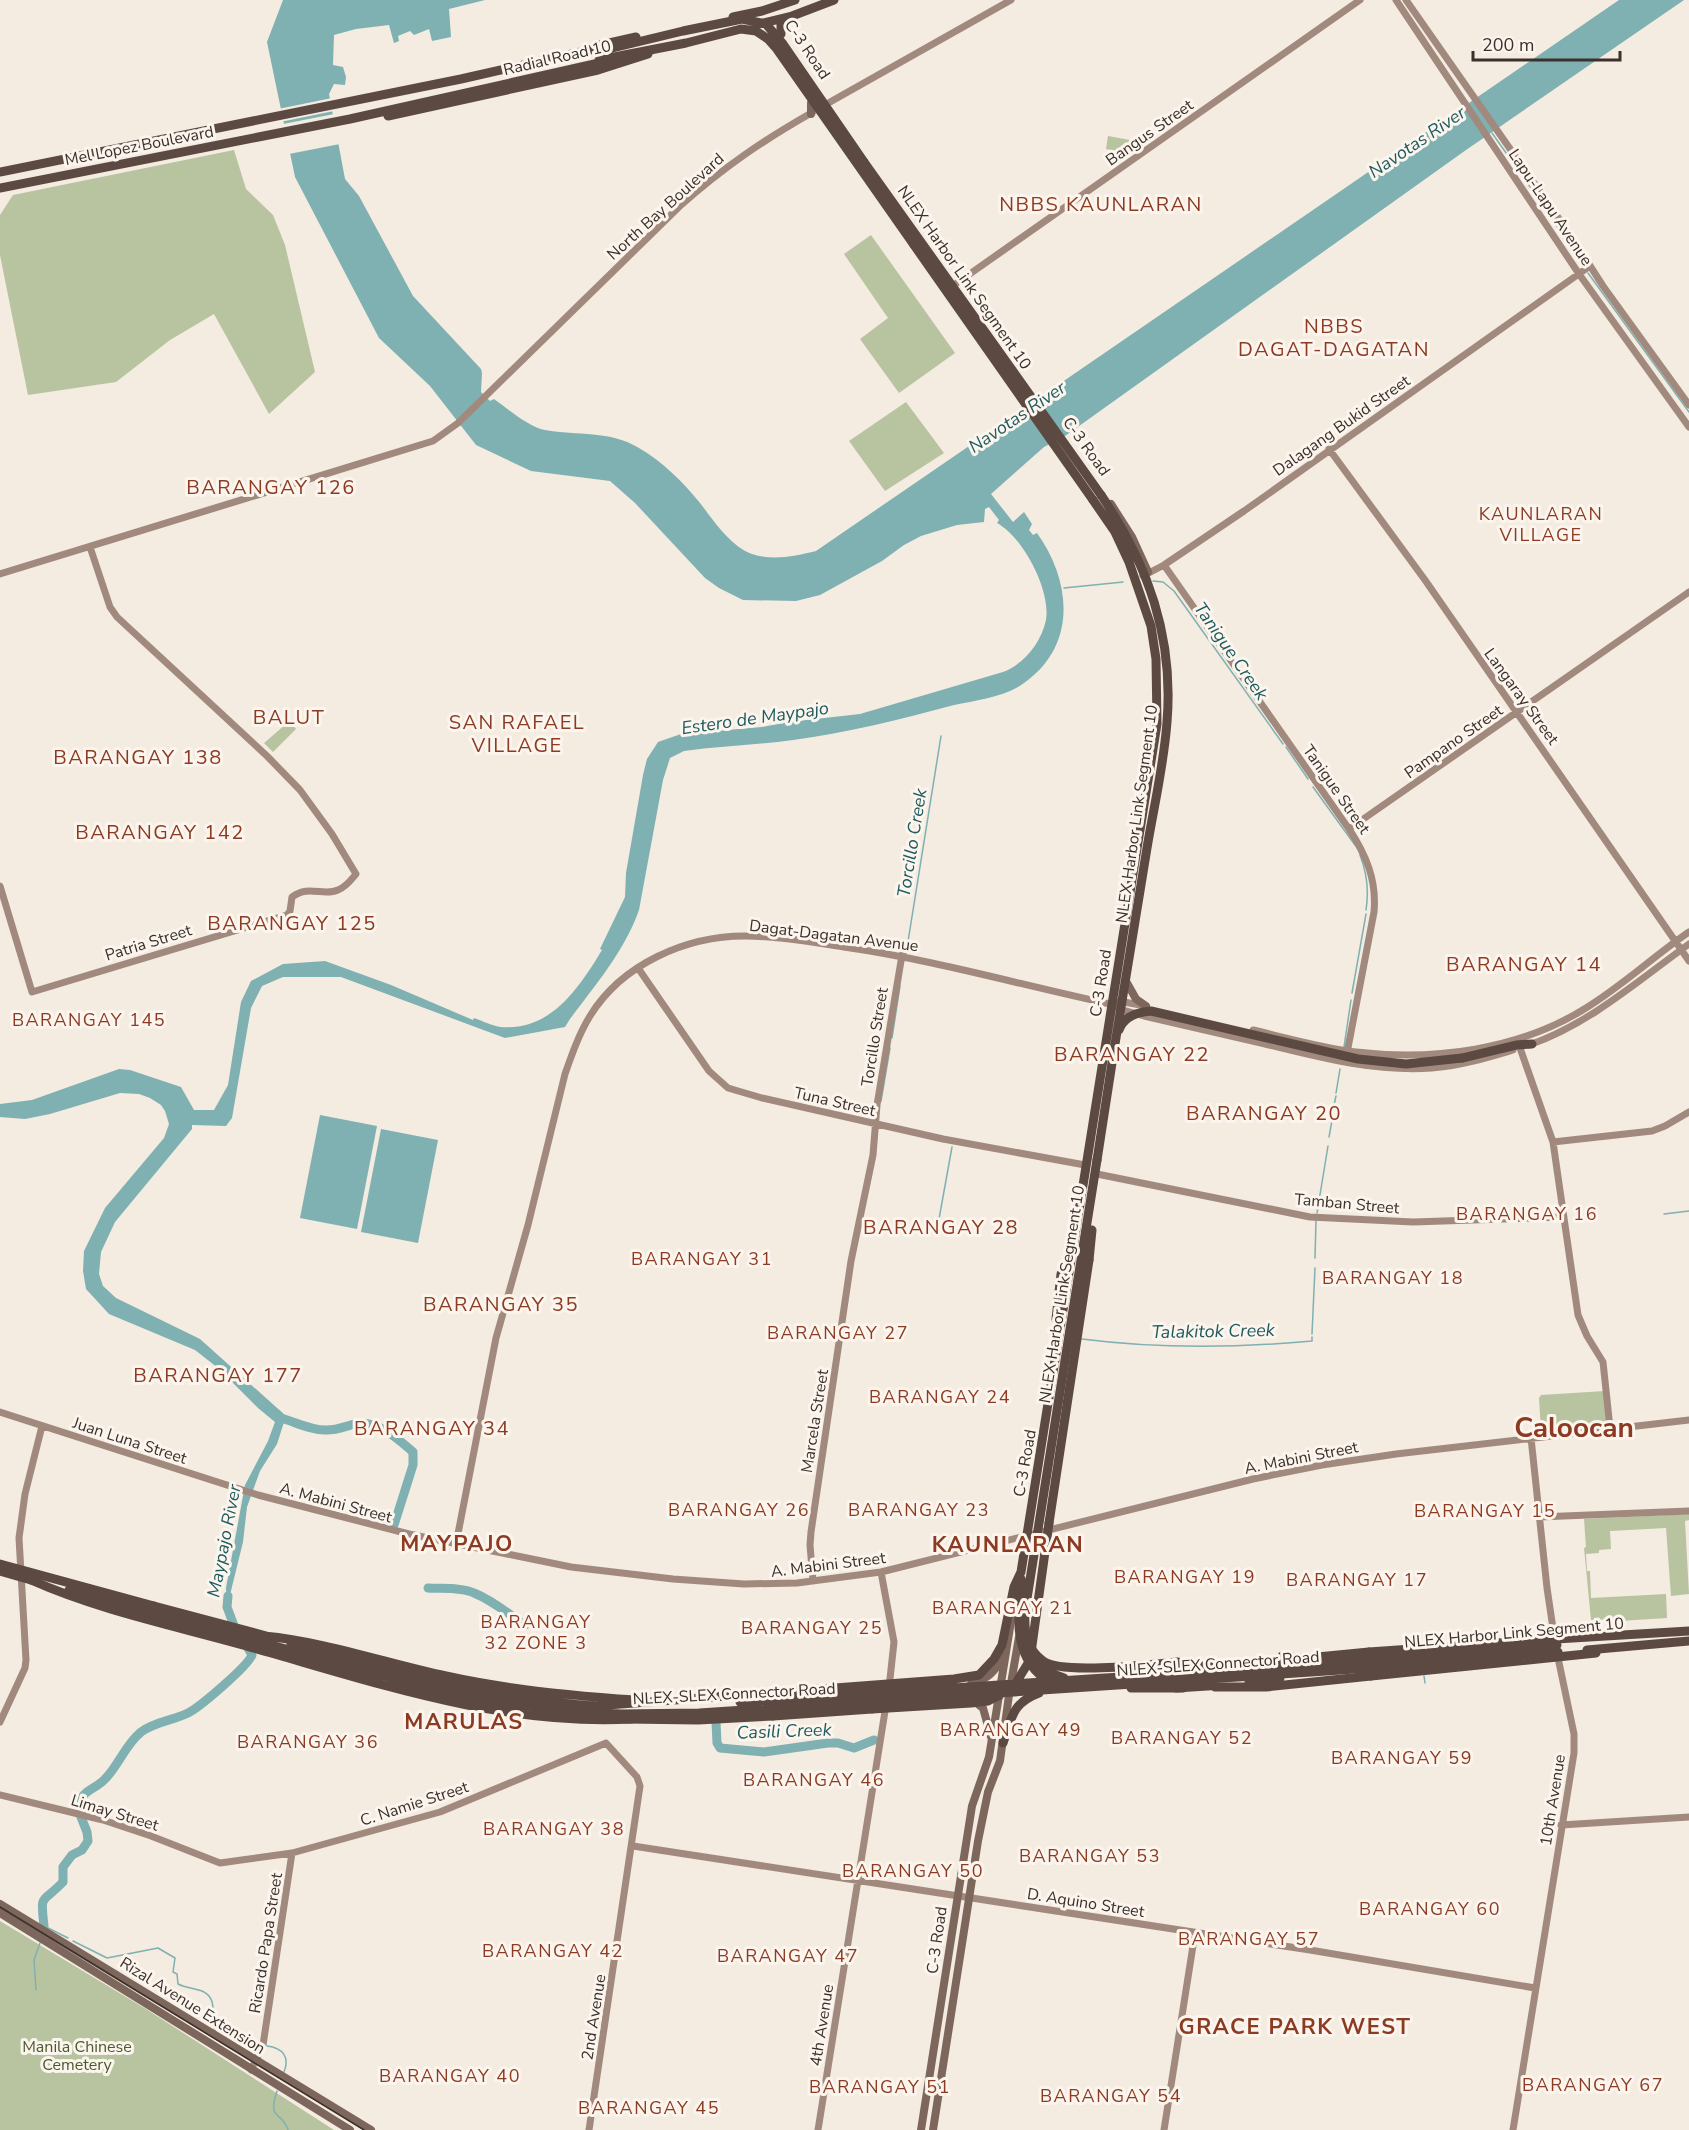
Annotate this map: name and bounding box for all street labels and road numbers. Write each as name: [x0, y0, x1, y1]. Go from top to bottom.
street label: C-3 Road: [779, 15, 835, 84]
street label: Radial Road 10: [501, 35, 613, 81]
street label: Bangus Street: [1101, 94, 1198, 171]
street label: Mel Lopez Boulevard: [63, 121, 215, 171]
street label: Lapu-Lapu Avenue: [1503, 145, 1597, 270]
street label: North Bay Boulevard: [602, 148, 729, 265]
street label: NLEX Harbor Link Segment 10: [892, 181, 1036, 374]
street label: Dalagang Bukid Street: [1269, 370, 1415, 481]
street label: C-3 Road: [1057, 413, 1115, 481]
street label: Langaray Street: [1479, 644, 1564, 750]
street label: Pampano Street: [1400, 699, 1508, 784]
street label: NLEX Harbor Link Segment 10: [1111, 704, 1163, 925]
street label: Tanigue Street: [1297, 741, 1375, 839]
street label: Dagat-Dagatan Avenue: [748, 915, 920, 957]
street label: Patria Street: [102, 919, 195, 967]
street label: C-3 Road: [1085, 948, 1117, 1018]
street label: Torcillo Street: [856, 986, 894, 1088]
street label: Tuna Street: [792, 1082, 878, 1122]
street label: NLEX Harbor Link Segment 10: [1034, 1184, 1090, 1405]
street label: Tamban Street: [1294, 1188, 1401, 1220]
street label: Marcela Street: [796, 1367, 834, 1474]
street label: Juan Luna Street: [69, 1412, 190, 1470]
street label: C-3 Road: [1008, 1428, 1042, 1499]
street label: A. Mabini Street: [1242, 1436, 1360, 1480]
street label: A. Mabini Street: [277, 1477, 395, 1529]
street label: A. Mabini Street: [769, 1547, 887, 1583]
street label: NLEX Harbor Link Segment 10: [1403, 1612, 1625, 1654]
street label: NLEX-SLEX Connector Road: [1116, 1646, 1320, 1682]
street label: NLEX-SLEX Connector Road: [632, 1678, 836, 1710]
street label: 10th Avenue: [1535, 1753, 1571, 1848]
street label: C. Namie Street: [357, 1776, 472, 1832]
street label: Limay Street: [68, 1789, 162, 1837]
street label: Ricardo Papa Street: [244, 1871, 288, 2015]
street label: D. Aquino Street: [1026, 1883, 1146, 1923]
street label: C-3 Road: [921, 1905, 953, 1975]
street label: Rizal Avenue Extension: [115, 1952, 269, 2060]
street label: 2nd Avenue: [576, 1973, 612, 2062]
street label: 4th Avenue: [805, 1983, 839, 2068]

